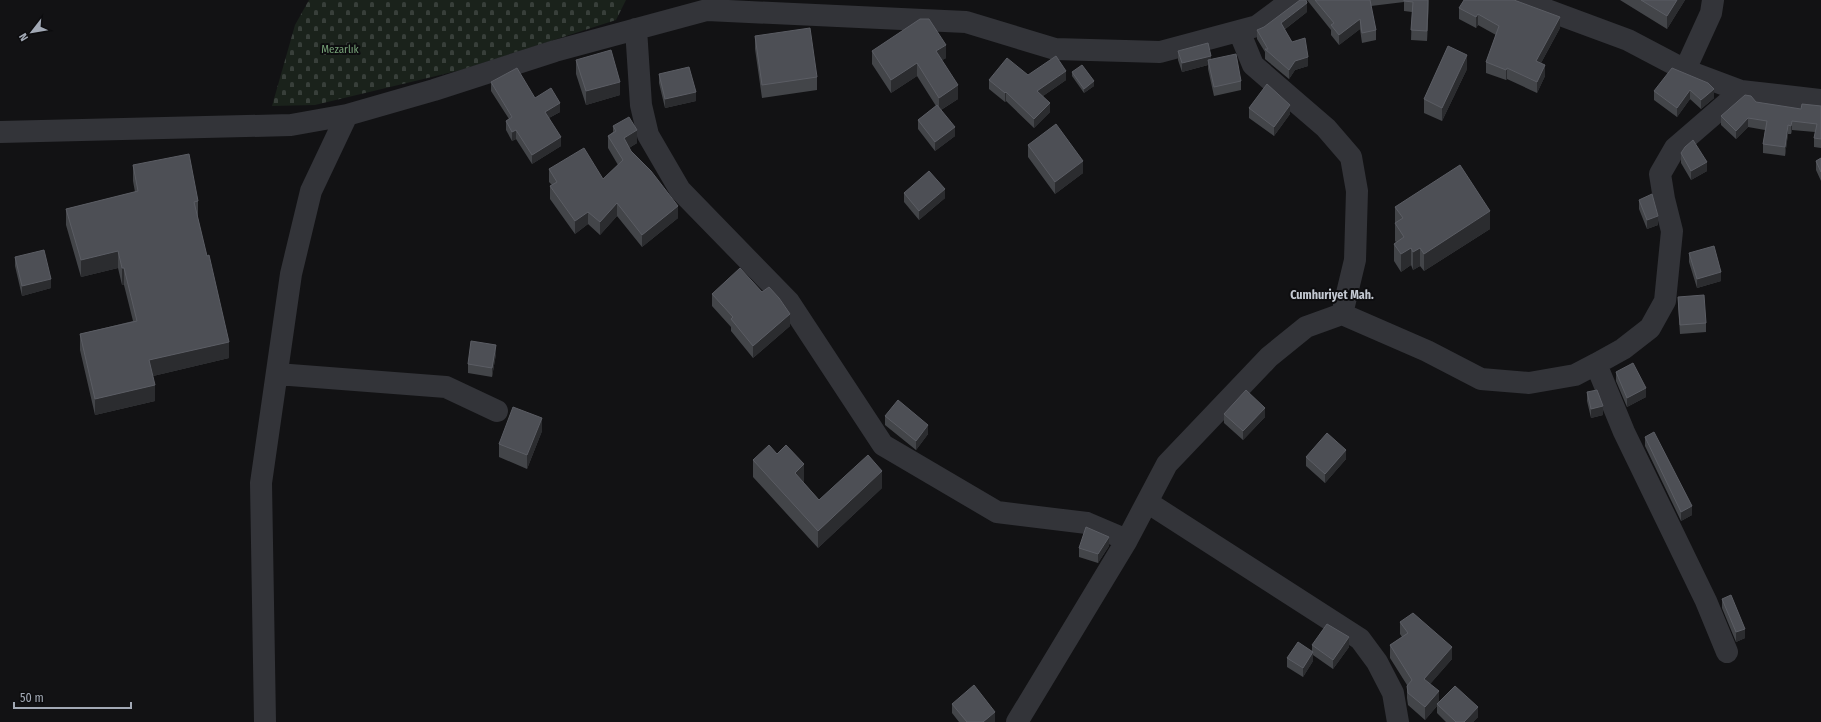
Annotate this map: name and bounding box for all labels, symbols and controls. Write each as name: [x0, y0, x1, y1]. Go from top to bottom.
north arrow: [12, 12, 52, 52]
text: N: [17, 31, 31, 43]
park label: Mezarlık: [321, 43, 360, 56]
district label: Cumhuriyet Mah.: [1290, 288, 1374, 302]
scale bar: [14, 684, 131, 710]
text: 50 m: [20, 691, 44, 705]

